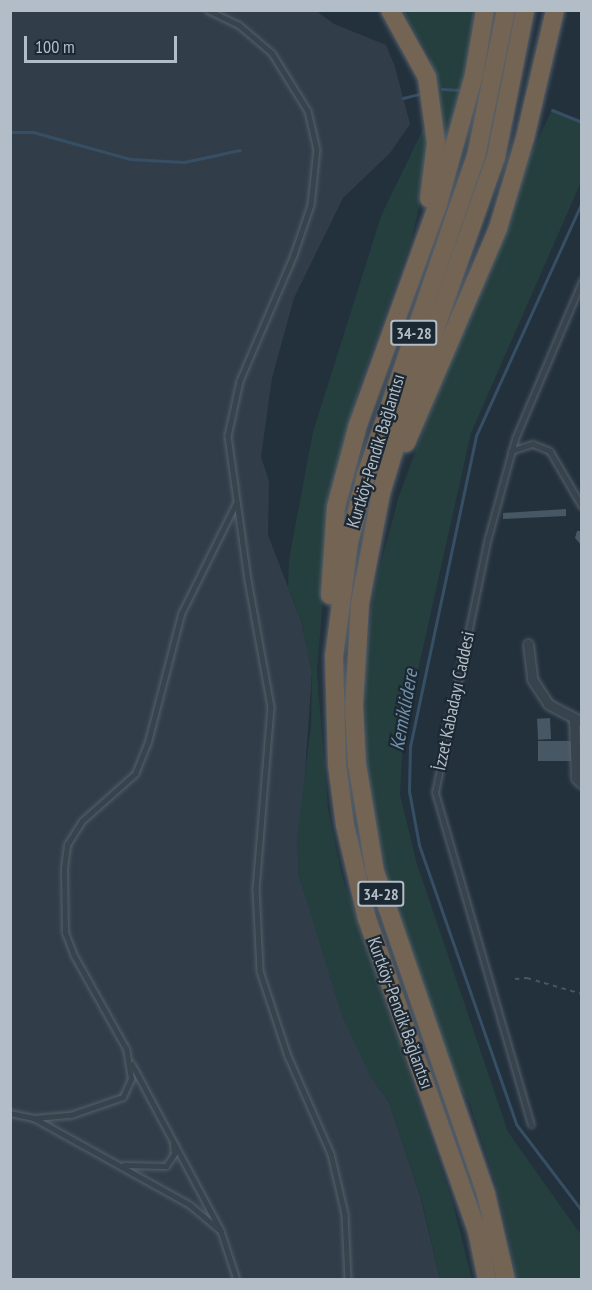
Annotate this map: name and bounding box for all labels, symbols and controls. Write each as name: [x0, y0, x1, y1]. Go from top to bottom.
scale bar: [27, 24, 180, 62]
text: 100 m: [35, 35, 75, 58]
road number: 34-28: [390, 320, 438, 346]
street label: Kurtköy-Pendik Bağlantısı: [342, 371, 410, 531]
street label: İzzet Kabadayı Caddesi: [429, 630, 479, 772]
water label: Kemiklidere: [385, 667, 423, 753]
road number: 34-28: [357, 881, 405, 907]
street label: Kurtköy-Pendik Bağlantısı: [362, 934, 438, 1092]

